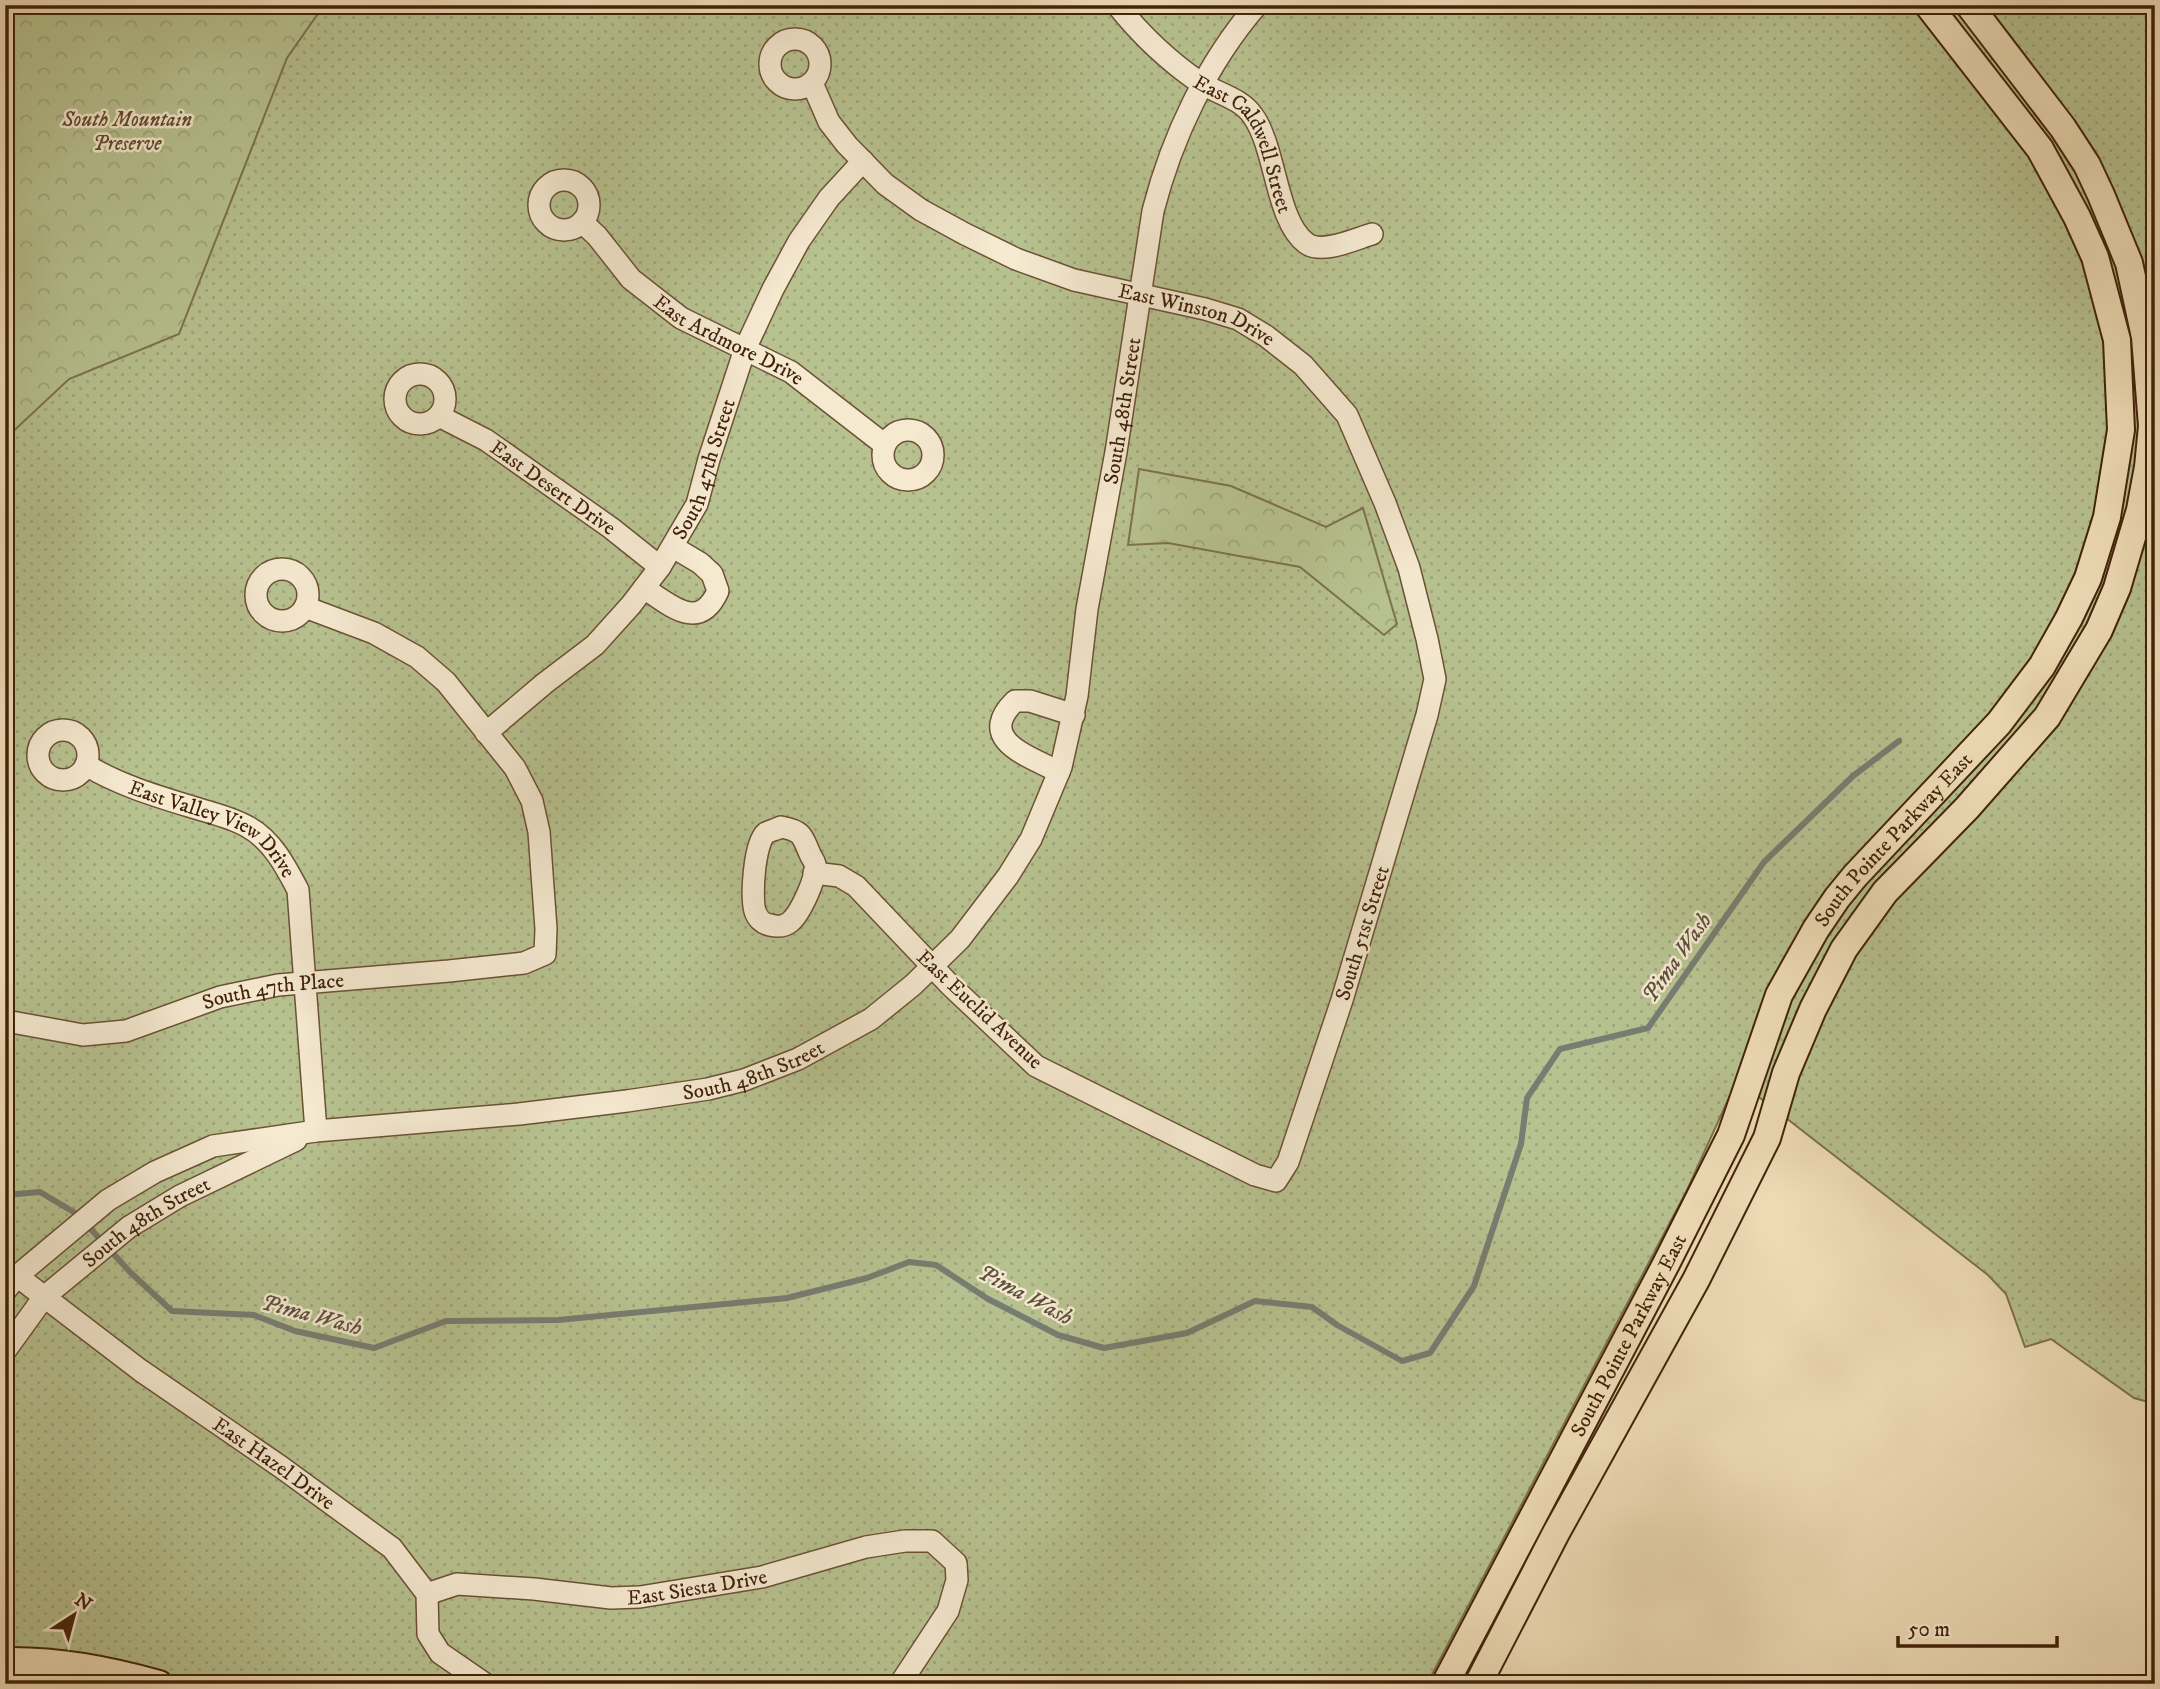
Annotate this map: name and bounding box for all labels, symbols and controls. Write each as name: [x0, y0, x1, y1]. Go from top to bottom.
street label: East Caldwell Street: [1188, 70, 1297, 217]
park label: South Mountain Preserve: [61, 107, 192, 157]
street label: East Winston Drive: [1116, 278, 1280, 352]
street label: East Ardmore Drive: [648, 289, 809, 391]
street label: South 48th Street: [1098, 336, 1147, 486]
street label: South 47th Street: [667, 395, 742, 545]
street label: East Desert Drive: [485, 435, 621, 542]
street label: South Pointe Parkway East: [1809, 747, 1979, 932]
street label: East Valley View Drive: [125, 775, 301, 883]
street label: South 51st Street: [1330, 862, 1396, 1004]
water label: Pima Wash: [1636, 907, 1719, 1008]
street label: East Euclid Avenue: [911, 945, 1048, 1075]
street label: South 47th Place: [199, 968, 345, 1016]
street label: South 48th Street: [681, 1035, 829, 1107]
street label: South 48th Street: [77, 1171, 215, 1274]
street label: South Pointe Parkway East: [1565, 1230, 1693, 1442]
water label: Pima Wash: [973, 1258, 1078, 1332]
water label: Pima Wash: [258, 1288, 365, 1343]
street label: East Hazel Drive: [207, 1412, 340, 1516]
street label: East Siesta Drive: [627, 1564, 771, 1611]
north arrow: [38, 1580, 108, 1650]
text: N: [70, 1589, 97, 1617]
scale bar: [1898, 1605, 2057, 1649]
text: 50 m: [1908, 1617, 1950, 1643]

